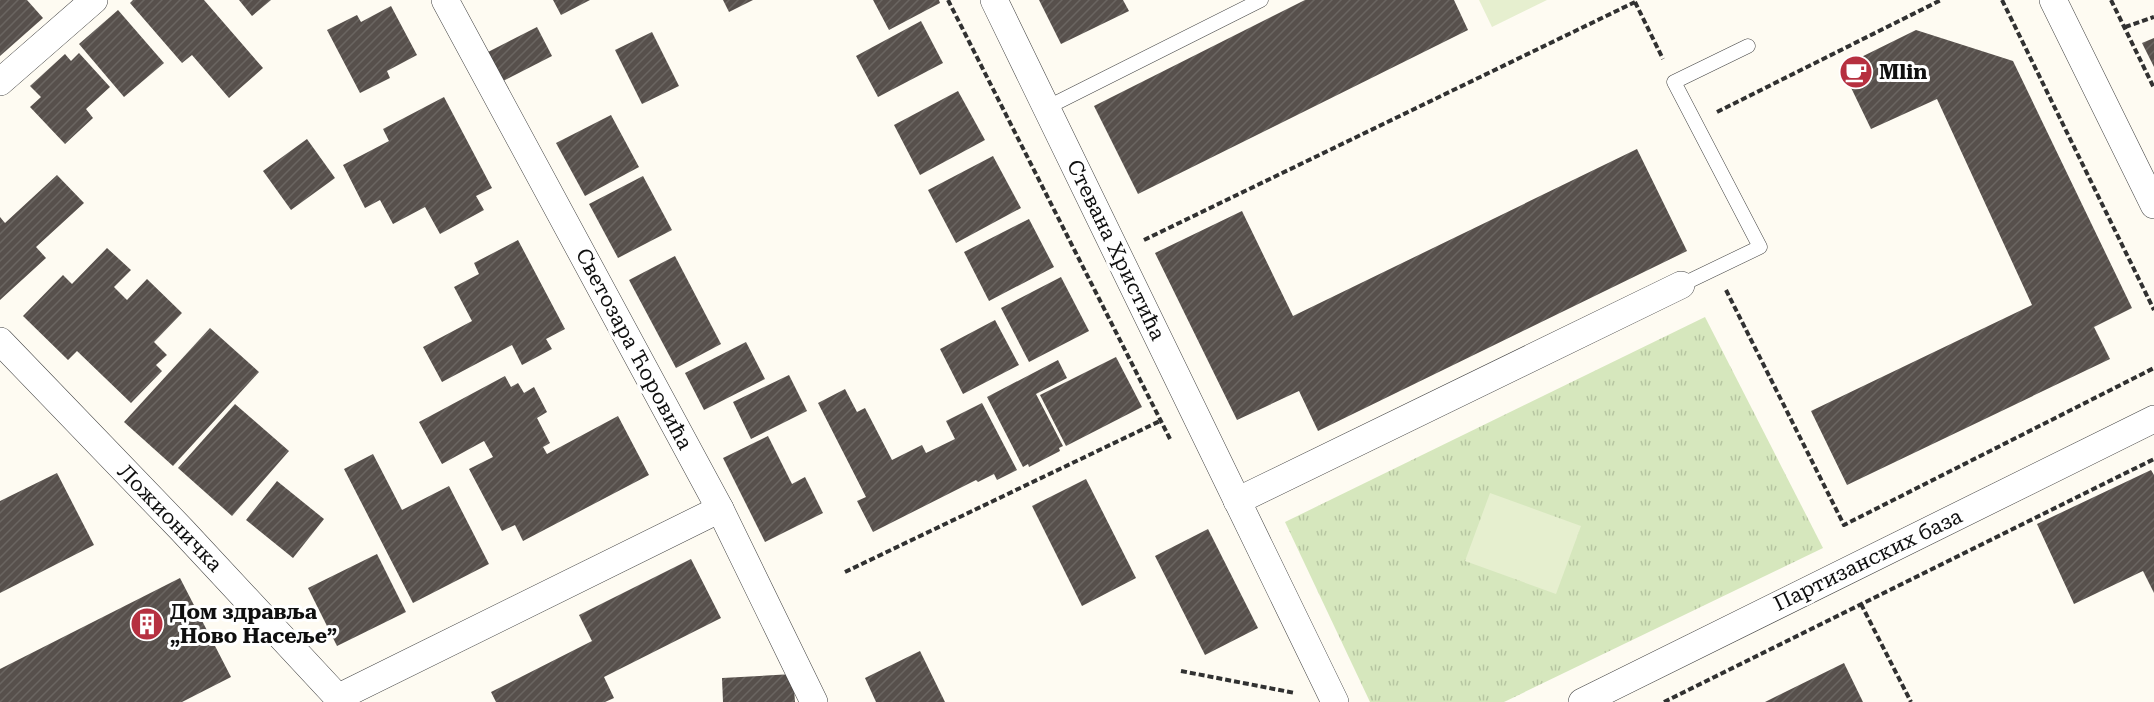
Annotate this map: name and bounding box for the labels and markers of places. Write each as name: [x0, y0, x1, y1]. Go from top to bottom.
cafe icon: Mlin: [1838, 54, 1874, 90]
place label: Mlin: [1879, 60, 1927, 84]
place label: Дом здравља „Ново Насеље”: [170, 600, 337, 648]
building icon: Дом здравља „Ново Насеље”: [129, 606, 165, 642]

